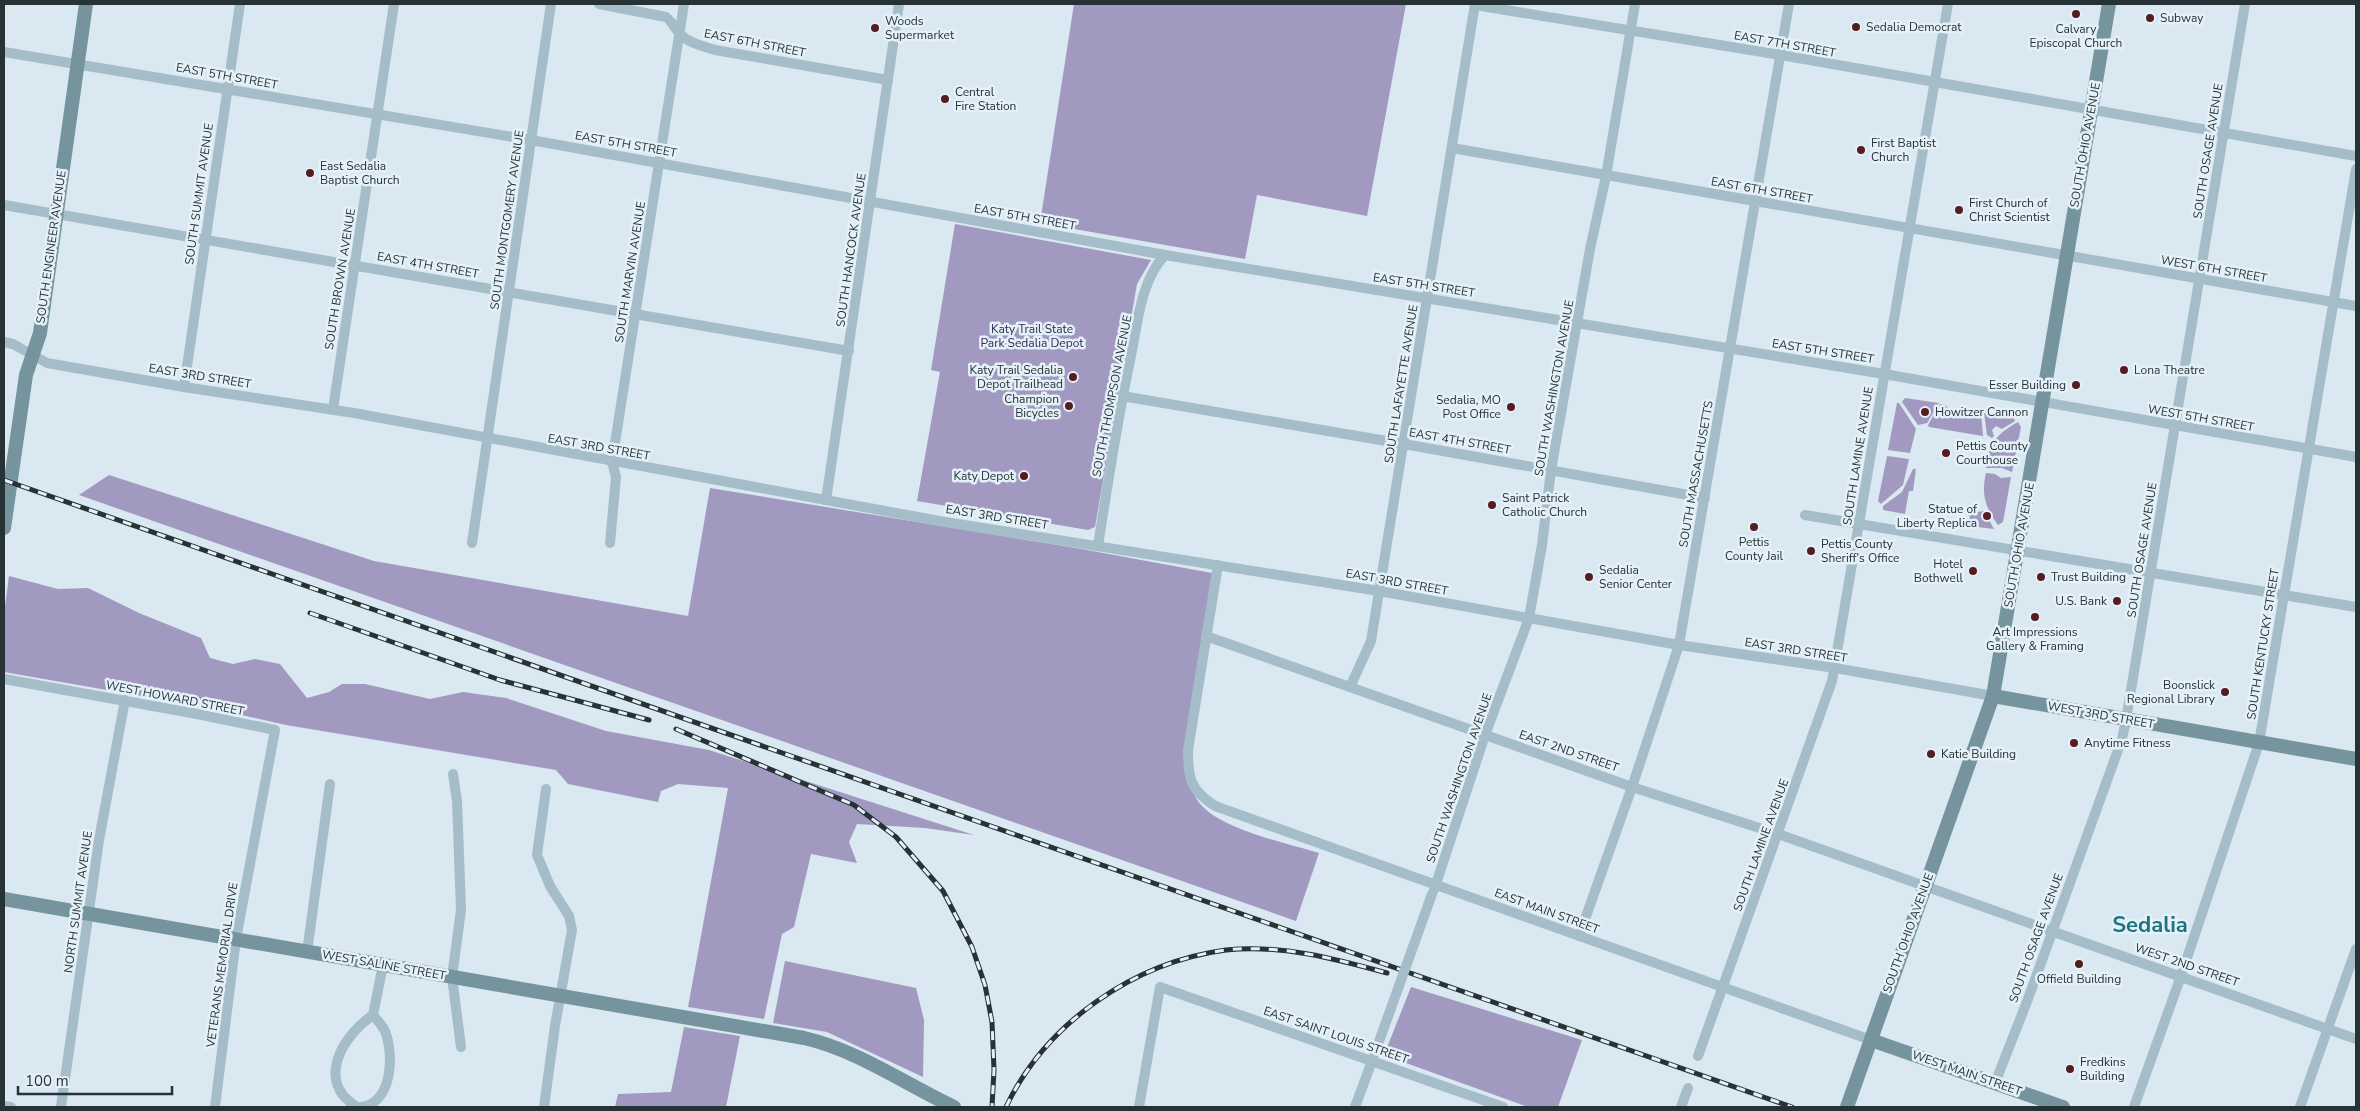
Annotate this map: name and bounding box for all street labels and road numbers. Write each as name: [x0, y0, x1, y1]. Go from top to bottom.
street label: EAST 6TH STREET: [703, 25, 808, 61]
street label: EAST 7TH STREET: [1733, 27, 1838, 61]
street label: EAST 5TH STREET: [175, 59, 280, 93]
street label: SOUTH OHIO AVENUE: [2066, 81, 2104, 209]
street label: SOUTH OSAGE AVENUE: [2189, 82, 2227, 220]
street label: SOUTH SUMMIT AVENUE: [181, 122, 217, 266]
street label: EAST 5TH STREET: [574, 127, 679, 161]
street label: SOUTH MONTGOMERY AVENUE: [486, 129, 528, 311]
street label: SOUTH ENGINEER AVENUE: [32, 169, 70, 325]
street label: SOUTH HANCOCK AVENUE: [832, 172, 870, 328]
street label: EAST 6TH STREET: [1710, 173, 1815, 207]
street label: SOUTH MARVIN AVENUE: [611, 200, 649, 344]
street label: EAST 5TH STREET: [973, 200, 1078, 234]
street label: SOUTH BROWN AVENUE: [321, 207, 359, 351]
street label: EAST 4TH STREET: [376, 248, 481, 282]
street label: WEST 6TH STREET: [2160, 252, 2269, 286]
street label: EAST 5TH STREET: [1372, 269, 1477, 301]
street label: SOUTH WASHINGTON AVENUE: [1531, 299, 1577, 477]
street label: SOUTH LAFAYETTE AVENUE: [1381, 304, 1421, 464]
street label: SOUTH THOMPSON AVENUE: [1088, 314, 1136, 478]
street label: EAST 5TH STREET: [1771, 335, 1876, 367]
street label: EAST 3RD STREET: [148, 360, 253, 392]
street label: SOUTH LAMINE AVENUE: [1839, 386, 1877, 526]
street label: SOUTH MASSACHUSETTS: [1675, 399, 1717, 549]
street label: WEST 5TH STREET: [2147, 401, 2256, 435]
street label: EAST 4TH STREET: [1408, 424, 1513, 458]
street label: EAST 3RD STREET: [547, 430, 652, 464]
street label: SOUTH OHIO AVENUE: [2000, 481, 2038, 609]
street label: SOUTH OSAGE AVENUE: [2123, 481, 2161, 619]
street label: EAST 3RD STREET: [945, 501, 1050, 533]
street label: EAST 3RD STREET: [1345, 565, 1450, 599]
street label: SOUTH KENTUCKY STREET: [2243, 566, 2283, 721]
street label: EAST 3RD STREET: [1744, 634, 1849, 666]
street label: WEST HOWARD STREET: [104, 677, 246, 719]
street label: SOUTH WASHINGTON AVENUE: [1422, 691, 1496, 865]
street label: WEST 3RD STREET: [2046, 698, 2156, 732]
street label: EAST 2ND STREET: [1517, 726, 1622, 776]
street label: SOUTH LAMINE AVENUE: [1730, 776, 1792, 914]
street label: NORTH SUMMIT AVENUE: [60, 830, 96, 974]
street label: SOUTH OHIO AVENUE: [1879, 871, 1937, 995]
street label: SOUTH OSAGE AVENUE: [2005, 871, 2067, 1005]
street label: VETERANS MEMORIAL DRIVE: [202, 881, 242, 1050]
street label: EAST MAIN STREET: [1492, 885, 1602, 938]
street label: WEST 2ND STREET: [2133, 940, 2242, 991]
street label: WEST SALINE STREET: [321, 946, 448, 984]
street label: EAST SAINT LOUIS STREET: [1261, 1003, 1411, 1068]
street label: WEST MAIN STREET: [1910, 1047, 2025, 1100]

